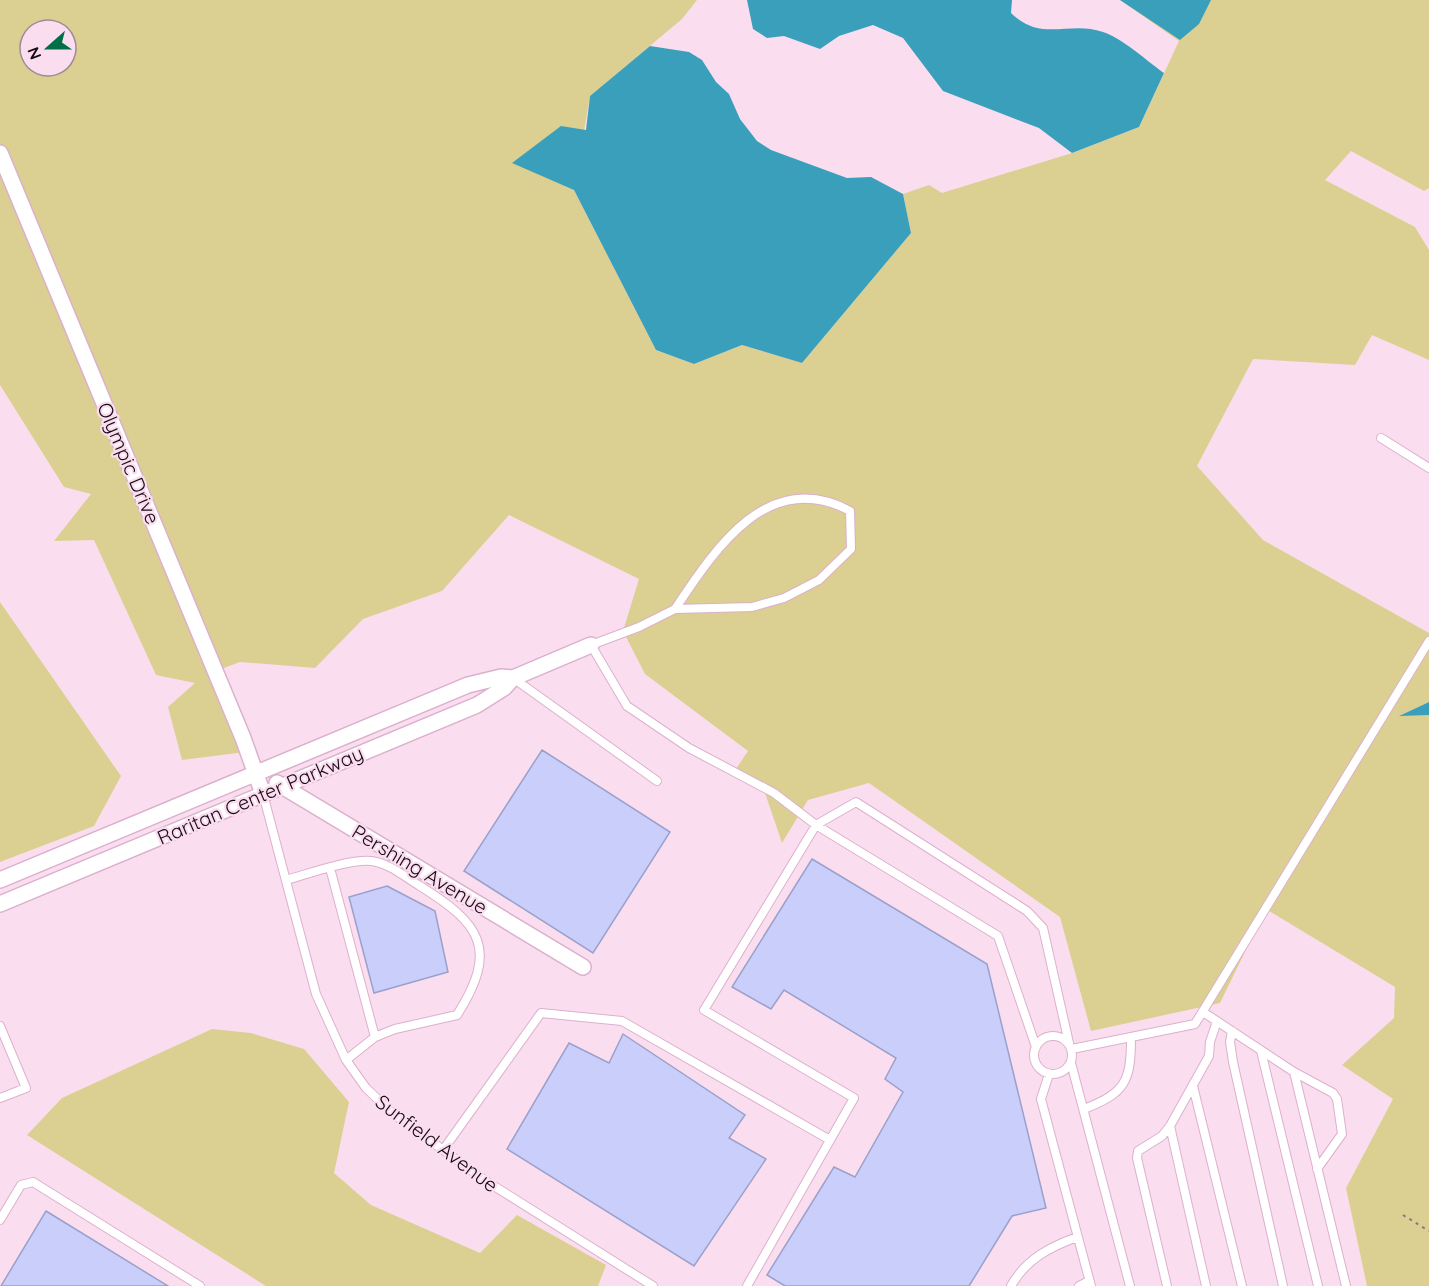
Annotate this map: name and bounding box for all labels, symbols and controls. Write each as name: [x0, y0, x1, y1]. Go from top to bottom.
north arrow: [18, 18, 78, 78]
text: N: [23, 44, 45, 62]
street label: Olympic Drive: [92, 398, 166, 528]
street label: Raritan Center Parkway: [153, 740, 367, 850]
street label: Pershing Avenue: [348, 819, 492, 919]
street label: Sunfield Avenue: [371, 1089, 503, 1197]

